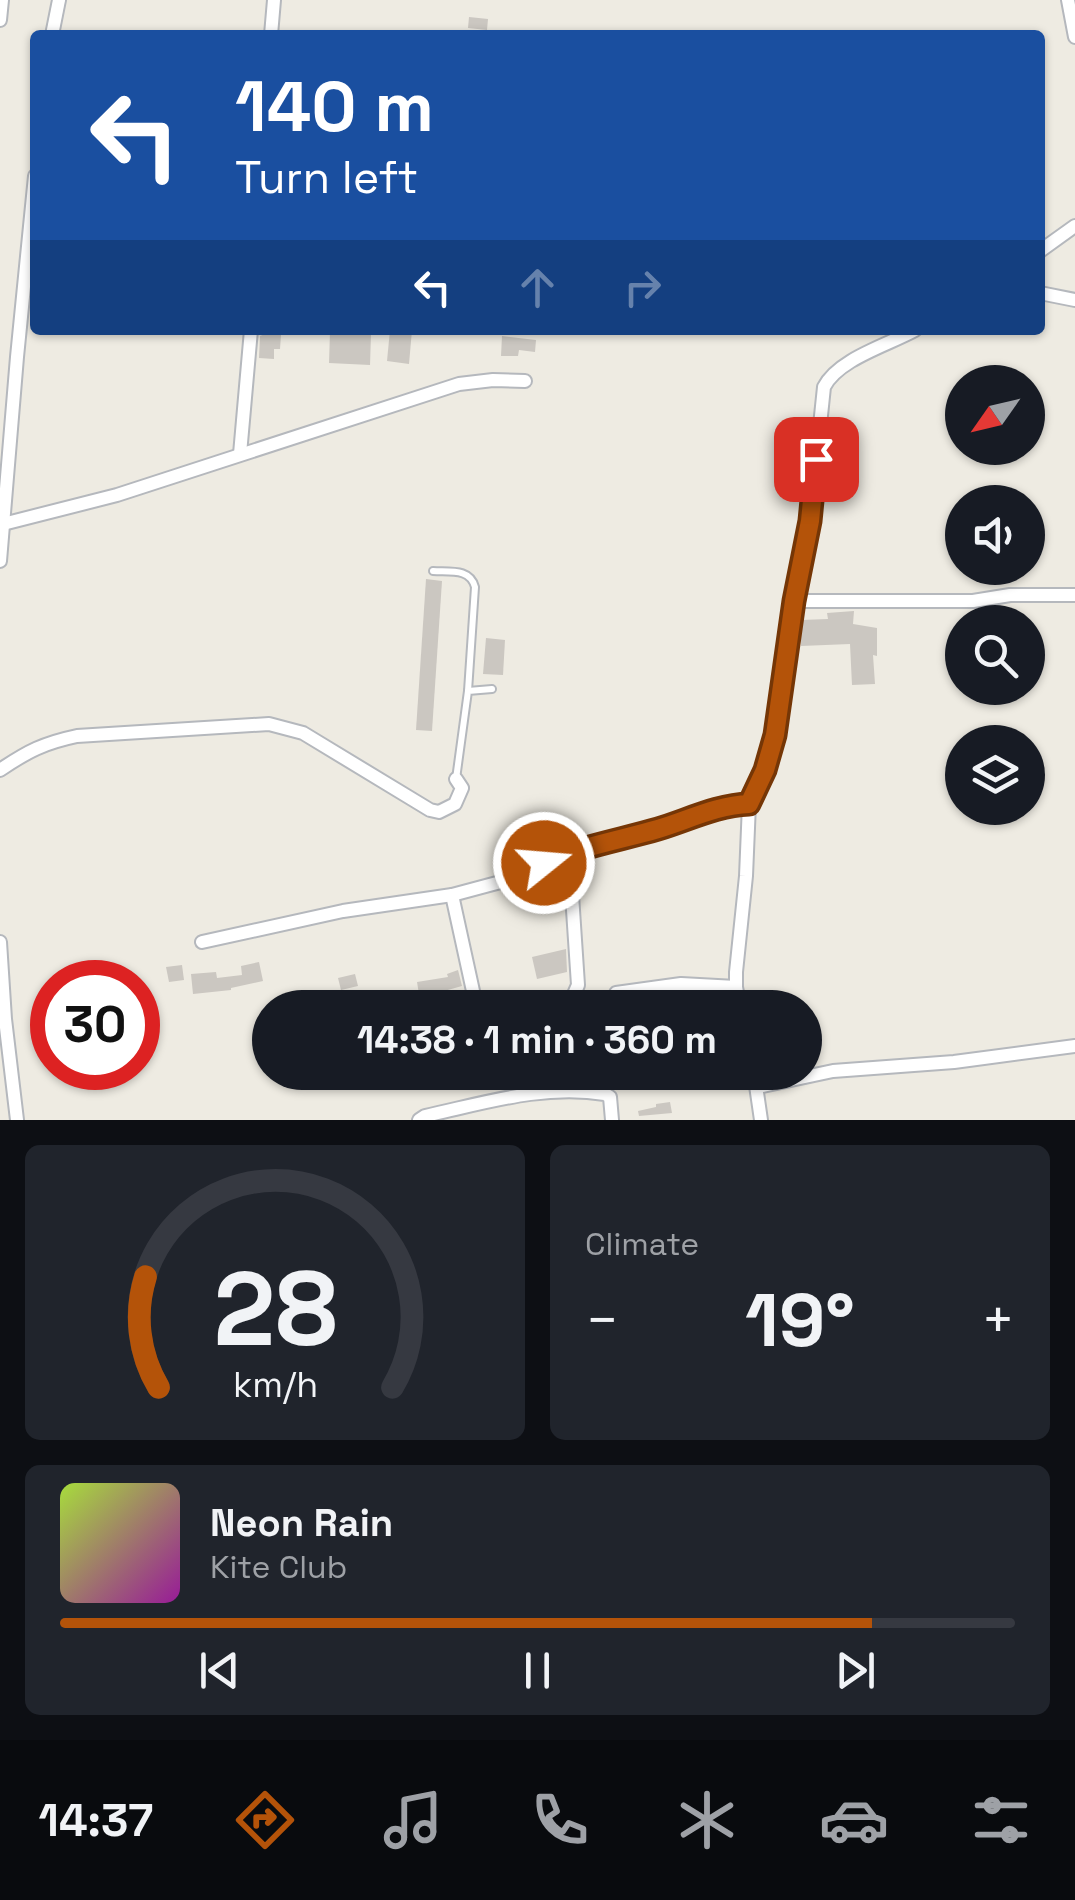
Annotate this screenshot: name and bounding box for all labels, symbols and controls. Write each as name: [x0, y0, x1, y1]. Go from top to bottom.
text: 140 m: [235, 62, 434, 151]
icon: left: [70, 70, 200, 200]
text: Turn left: [235, 149, 418, 206]
icon: left: [405, 260, 460, 315]
icon: ahead: [510, 260, 565, 315]
icon: right: [615, 260, 670, 315]
north arrow: [945, 365, 1045, 465]
map controls: [945, 365, 1045, 825]
pin: [774, 417, 859, 502]
icon: arrive: [789, 432, 844, 487]
button: sound: [945, 485, 1045, 585]
button: search: [945, 605, 1045, 705]
button: layers: [945, 725, 1045, 825]
position arrow: [492, 811, 596, 915]
speed limit sign: 30: [30, 960, 160, 1090]
text: 14:38 · 1 min · 360 m: [357, 1016, 717, 1064]
text: Climate: [585, 1224, 699, 1264]
text: 28: [213, 1243, 337, 1375]
text: 19°: [745, 1272, 855, 1368]
text: −: [585, 1285, 619, 1355]
text: +: [981, 1285, 1015, 1355]
text: km/h: [232, 1362, 318, 1407]
text: Neon Rain: [210, 1499, 393, 1547]
text: Kite Club: [210, 1547, 347, 1587]
icon: previous: [192, 1643, 247, 1698]
icon: pause: [510, 1643, 565, 1698]
icon: next: [828, 1643, 883, 1698]
icon: directions: [230, 1785, 300, 1855]
icon: music: [378, 1785, 448, 1855]
icon: phone: [525, 1785, 595, 1855]
icon: climate: [672, 1785, 742, 1855]
icon: car: [819, 1785, 889, 1855]
icon: filters: [966, 1785, 1036, 1855]
text: 14:37: [39, 1792, 153, 1849]

